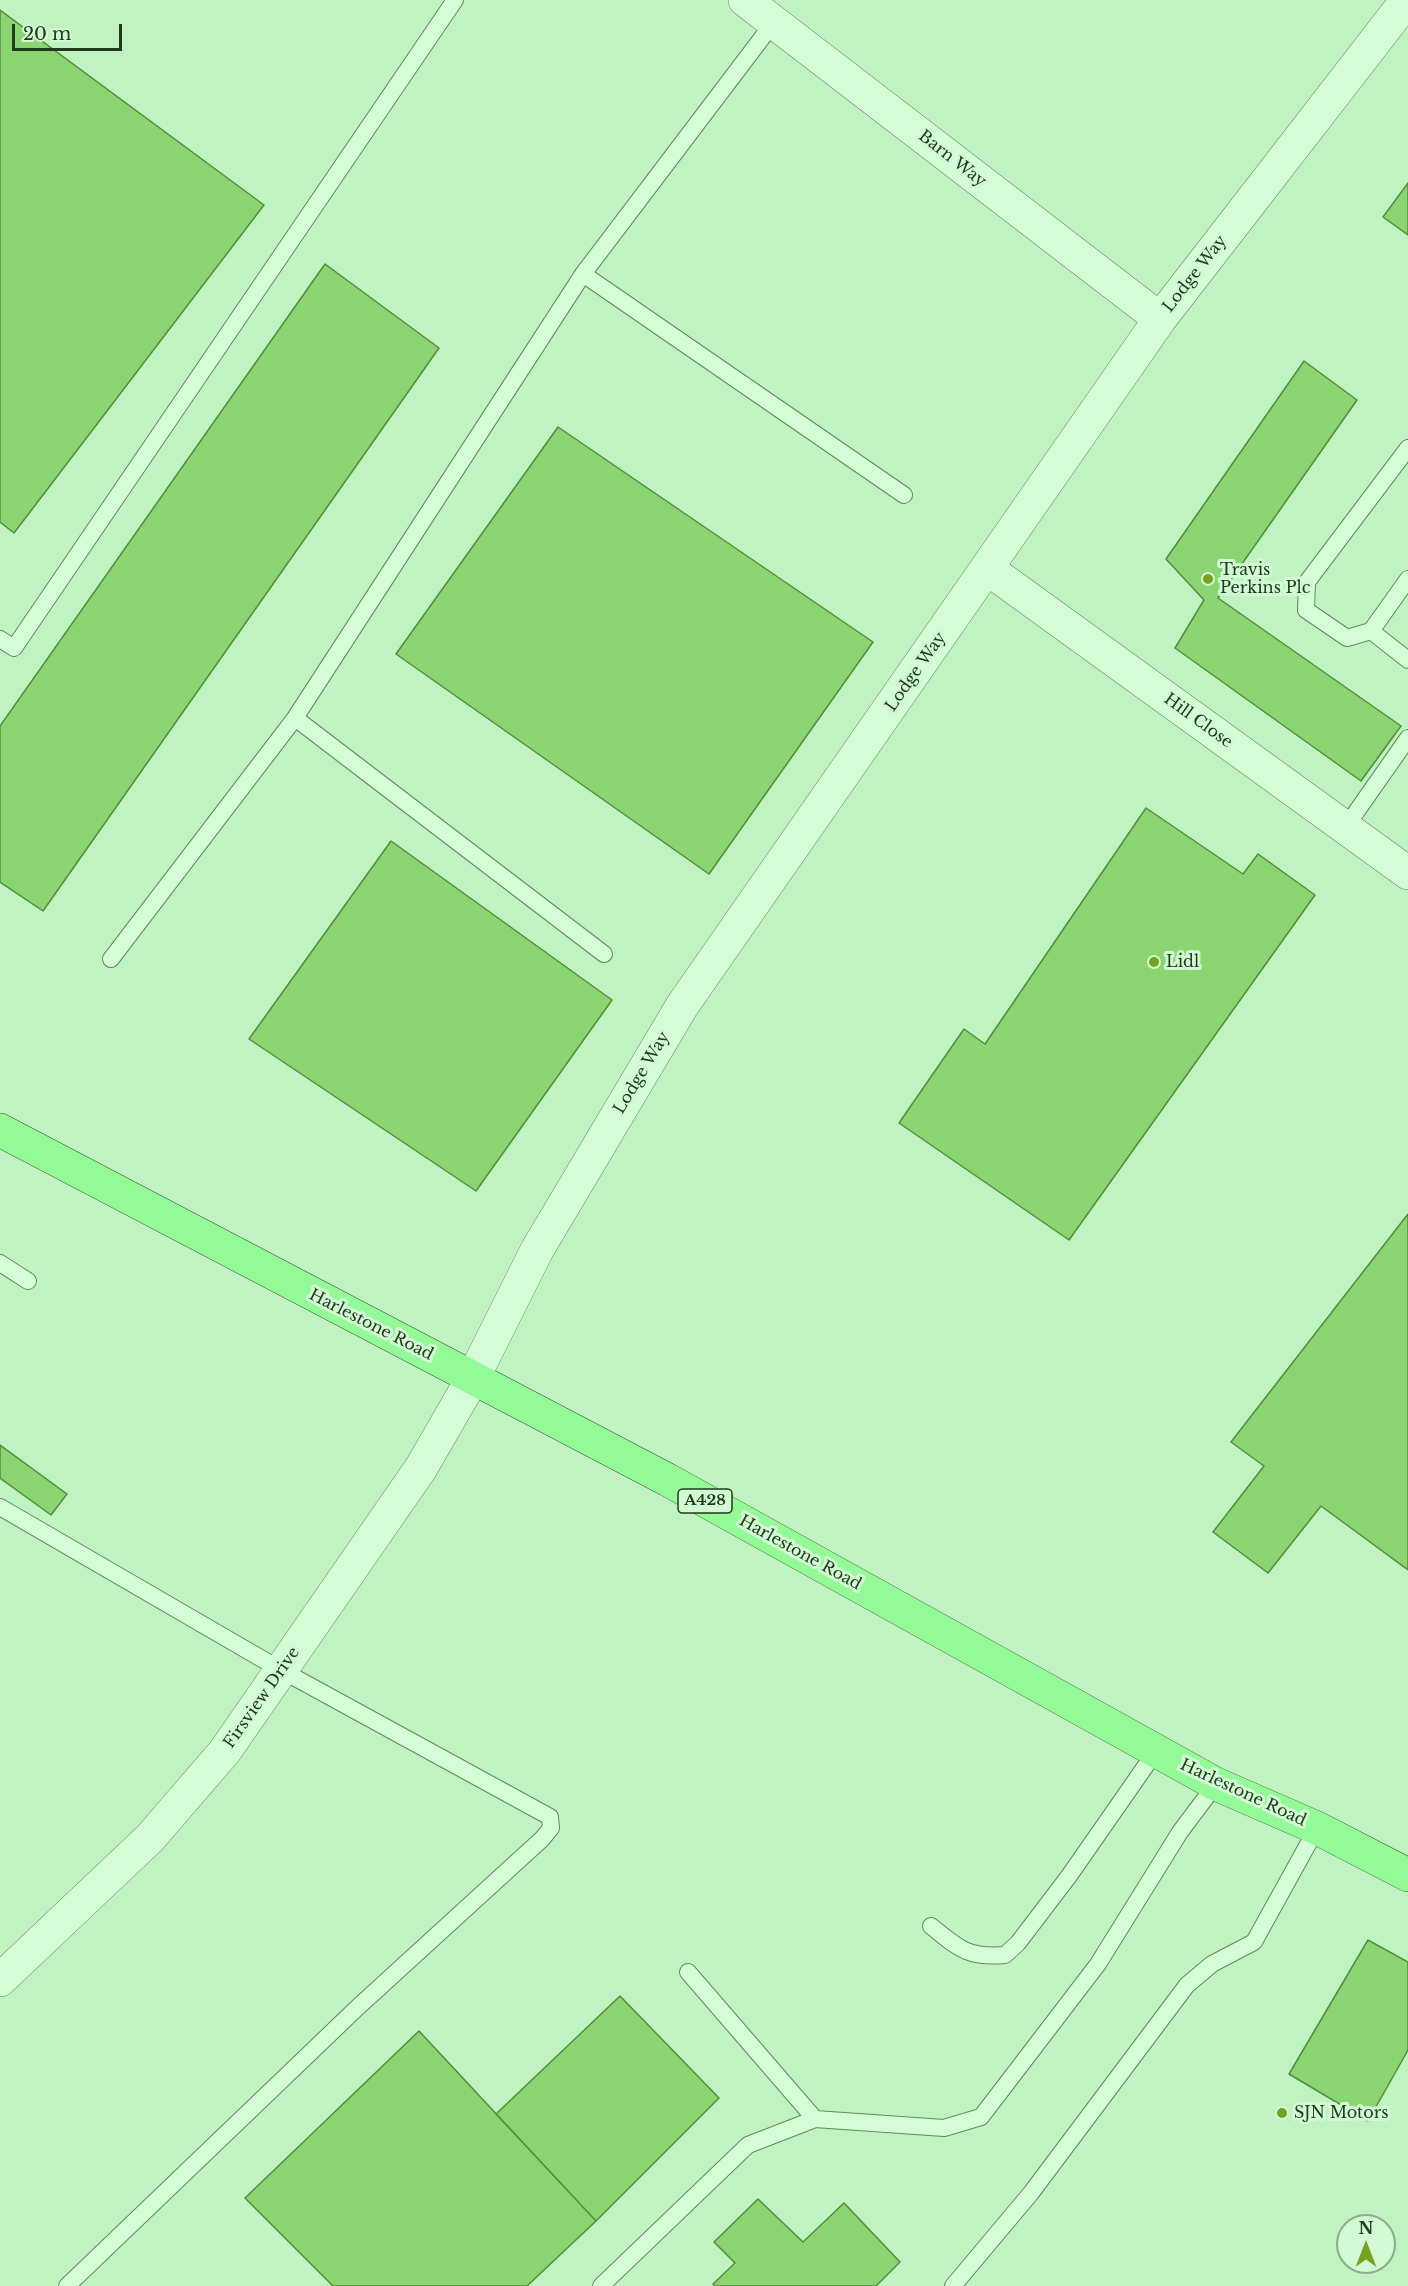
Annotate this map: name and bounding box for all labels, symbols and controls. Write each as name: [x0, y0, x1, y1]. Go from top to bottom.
scale bar: [15, 12, 124, 50]
text: 20 m: [23, 23, 71, 45]
street label: Barn Way: [914, 127, 990, 191]
street label: Lodge Way: [1159, 232, 1231, 316]
place label: Travis Perkins Plc: [1220, 560, 1310, 598]
marker: Travis Perkins Plc: [1201, 572, 1215, 586]
street label: Lodge Way: [882, 629, 950, 715]
street label: Hill Close: [1160, 690, 1236, 752]
place label: Lidl: [1166, 952, 1199, 972]
marker: Lidl: [1147, 955, 1161, 969]
street label: Lodge Way: [610, 1028, 674, 1118]
street label: Harlestone Road: [306, 1285, 436, 1365]
road number: A428: [678, 1489, 732, 1513]
street label: Harlestone Road: [736, 1511, 864, 1595]
street label: Firsview Drive: [220, 1644, 304, 1752]
street label: Harlestone Road: [1177, 1755, 1309, 1831]
place label: SJN Motors: [1294, 2103, 1389, 2123]
marker: SJN Motors: [1275, 2106, 1289, 2120]
north arrow: [1336, 2214, 1396, 2274]
text: N: [1358, 2218, 1374, 2238]

